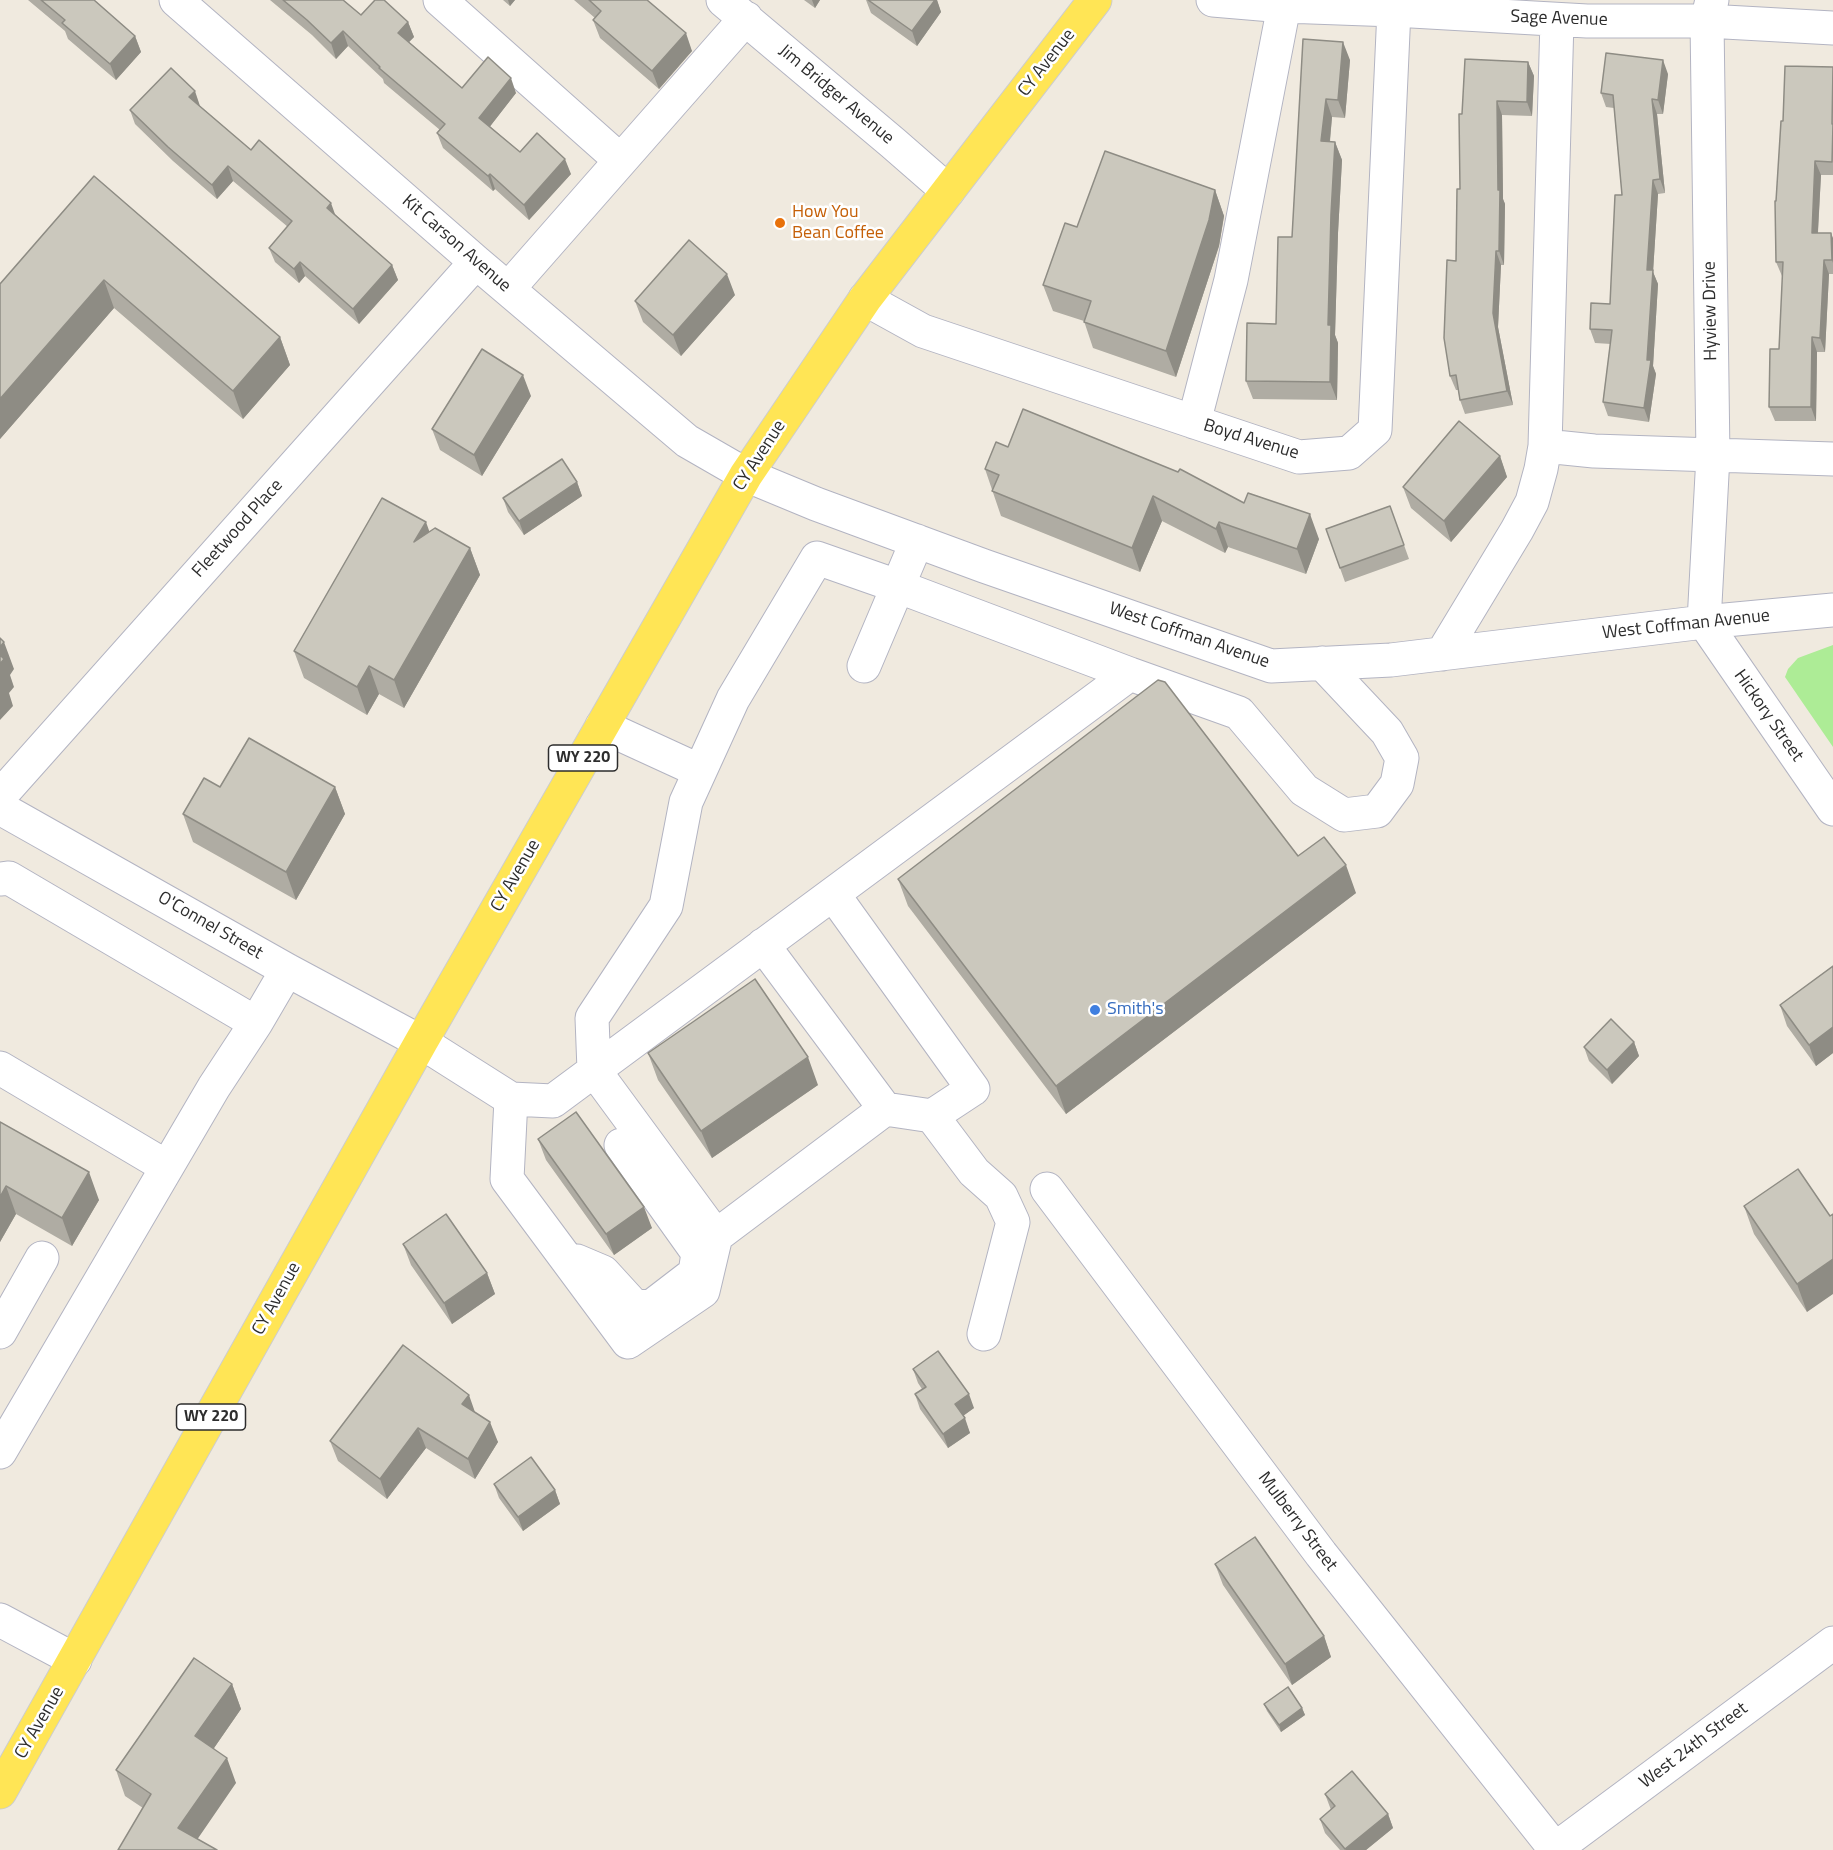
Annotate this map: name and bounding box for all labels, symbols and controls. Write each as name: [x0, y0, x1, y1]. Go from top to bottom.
street label: Sage Avenue: [1510, 7, 1608, 31]
street label: CY Avenue: [1014, 25, 1080, 101]
street label: Jim Bridger Avenue: [774, 41, 898, 149]
street label: Kit Carson Avenue: [397, 191, 515, 297]
place label: How You Bean Coffee: [792, 202, 884, 244]
marker: How You Bean Coffee: [773, 216, 787, 230]
street label: Hyview Drive: [1699, 261, 1723, 361]
street label: Boyd Avenue: [1201, 415, 1301, 465]
street label: CY Avenue: [729, 417, 791, 495]
street label: Fleetwood Place: [188, 475, 288, 583]
street label: West Coffman Avenue: [1106, 598, 1272, 674]
street label: West Coffman Avenue: [1601, 605, 1771, 645]
street label: Hickory Street: [1728, 666, 1808, 766]
road number: WY 220: [548, 745, 618, 771]
street label: CY Avenue: [487, 836, 545, 916]
street label: O'Connel Street: [154, 887, 266, 965]
place label: Smith's: [1107, 999, 1164, 1021]
marker: Smith's: [1088, 1003, 1102, 1017]
street label: CY Avenue: [248, 1259, 306, 1339]
road number: WY 220: [176, 1404, 246, 1430]
street label: Mulberry Street: [1253, 1468, 1341, 1576]
street label: CY Avenue: [11, 1683, 69, 1763]
street label: West 24th Street: [1636, 1698, 1752, 1794]

